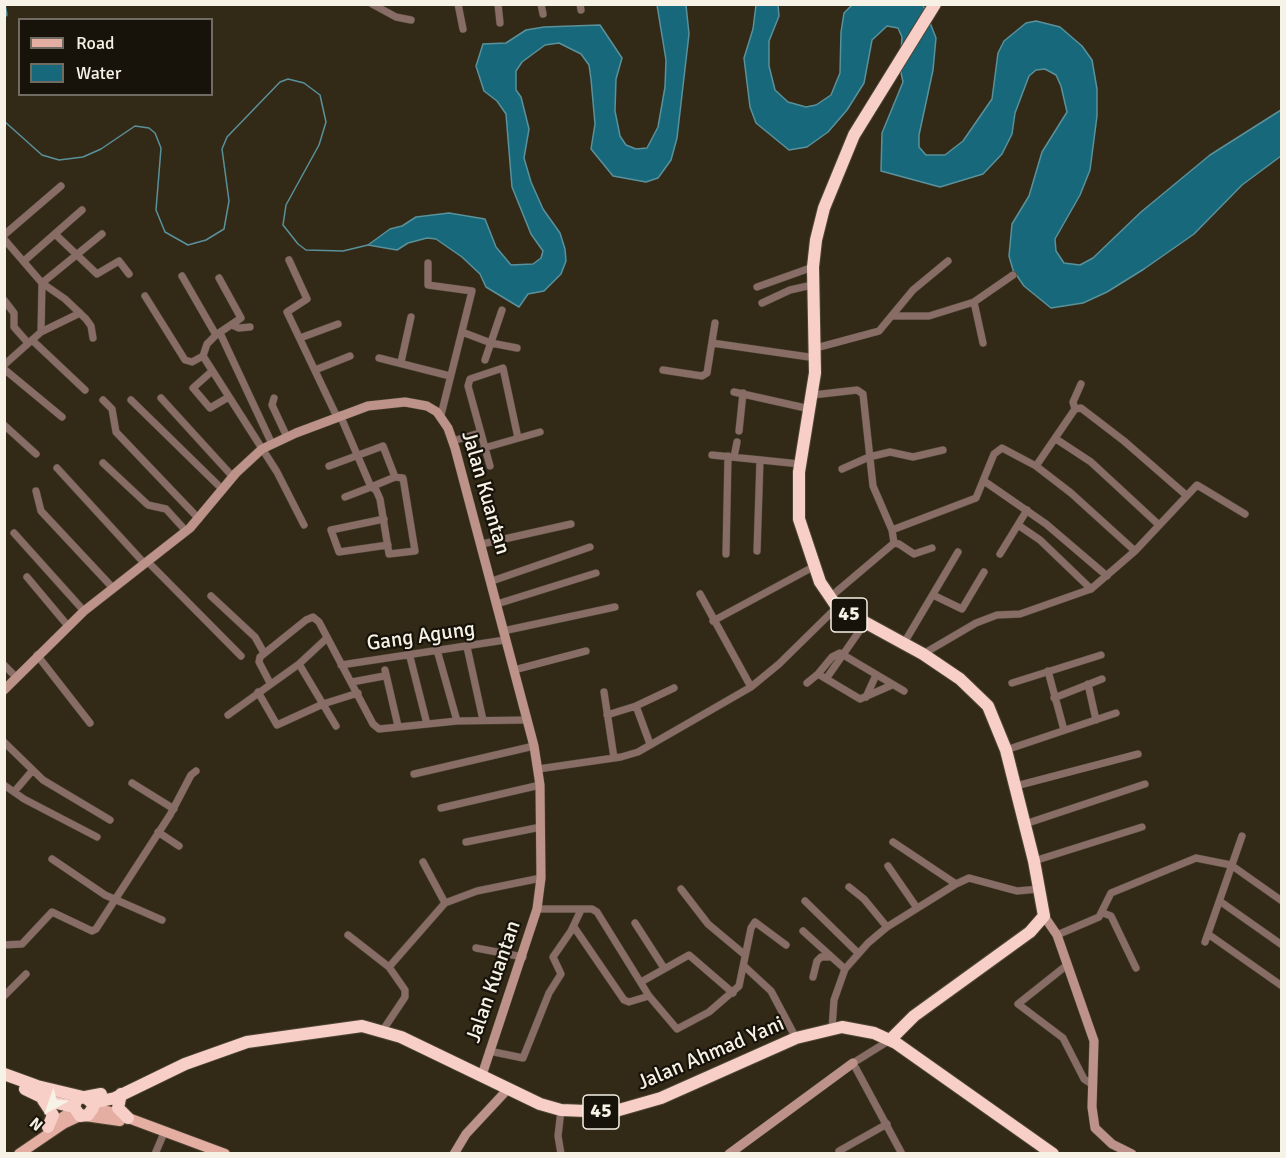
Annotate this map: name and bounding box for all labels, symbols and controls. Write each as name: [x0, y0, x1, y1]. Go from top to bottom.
legend: [18, 18, 213, 96]
text: Road: [76, 32, 115, 54]
text: Water: [76, 62, 121, 84]
street label: Jalan Kuantan: [455, 428, 515, 558]
road number: 45: [831, 598, 867, 632]
street label: Gang Agung: [365, 617, 477, 657]
street label: Jalan Kuantan: [461, 918, 527, 1046]
street label: Jalan Ahmad Yani: [634, 1012, 788, 1096]
north arrow: [18, 1080, 78, 1140]
road number: 45: [583, 1095, 619, 1129]
text: N: [26, 1113, 47, 1135]

